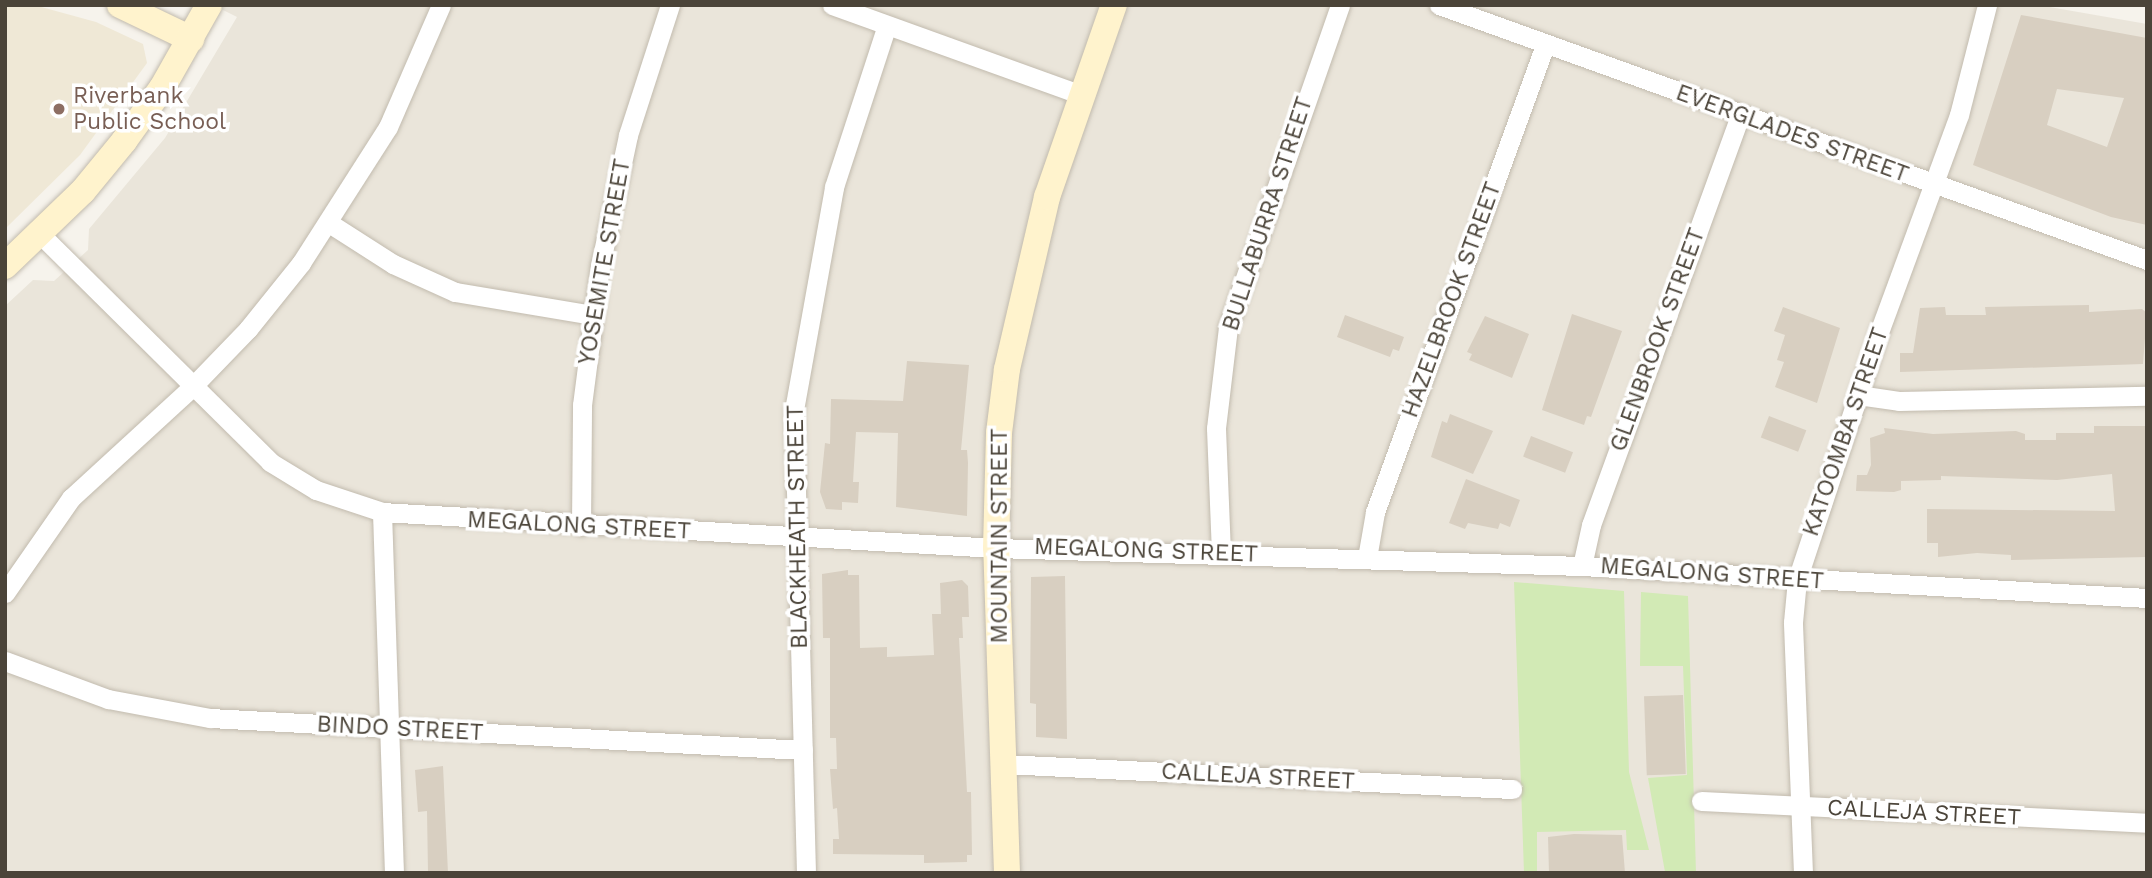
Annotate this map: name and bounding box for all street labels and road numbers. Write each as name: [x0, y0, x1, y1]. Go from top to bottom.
street label: EVERGLADES STREET: [1672, 79, 1912, 189]
street label: BULLABURRA STREET: [1217, 93, 1319, 335]
street label: YOSEMITE STREET: [573, 157, 637, 367]
street label: HAZELBROOK STREET: [1396, 178, 1508, 422]
street label: GLENBROOK STREET: [1605, 224, 1711, 456]
street label: KATOOMBA STREET: [1797, 324, 1895, 540]
street label: BLACKHEATH STREET: [782, 405, 814, 649]
street label: MOUNTAIN STREET: [986, 428, 1014, 644]
street label: MEGALONG STREET: [466, 506, 692, 546]
street label: MEGALONG STREET: [1034, 533, 1258, 569]
street label: MEGALONG STREET: [1599, 552, 1825, 596]
street label: BINDO STREET: [316, 711, 484, 747]
street label: CALLEJA STREET: [1160, 758, 1356, 796]
street label: CALLEJA STREET: [1826, 794, 2022, 832]

